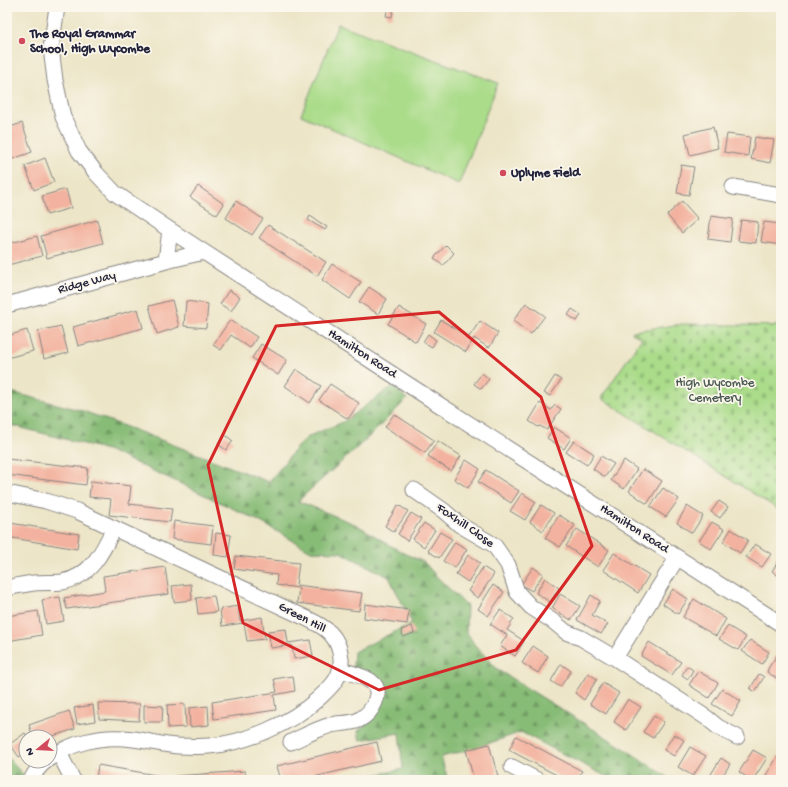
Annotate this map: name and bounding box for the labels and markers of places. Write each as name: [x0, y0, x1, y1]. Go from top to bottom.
place label: The Royal Grammar School, High Wycombe: [29, 27, 151, 57]
marker: The Royal Grammar School, High Wycombe: [17, 36, 27, 46]
place label: Uplyme Field: [511, 166, 581, 182]
marker: Uplyme Field: [498, 168, 508, 178]

